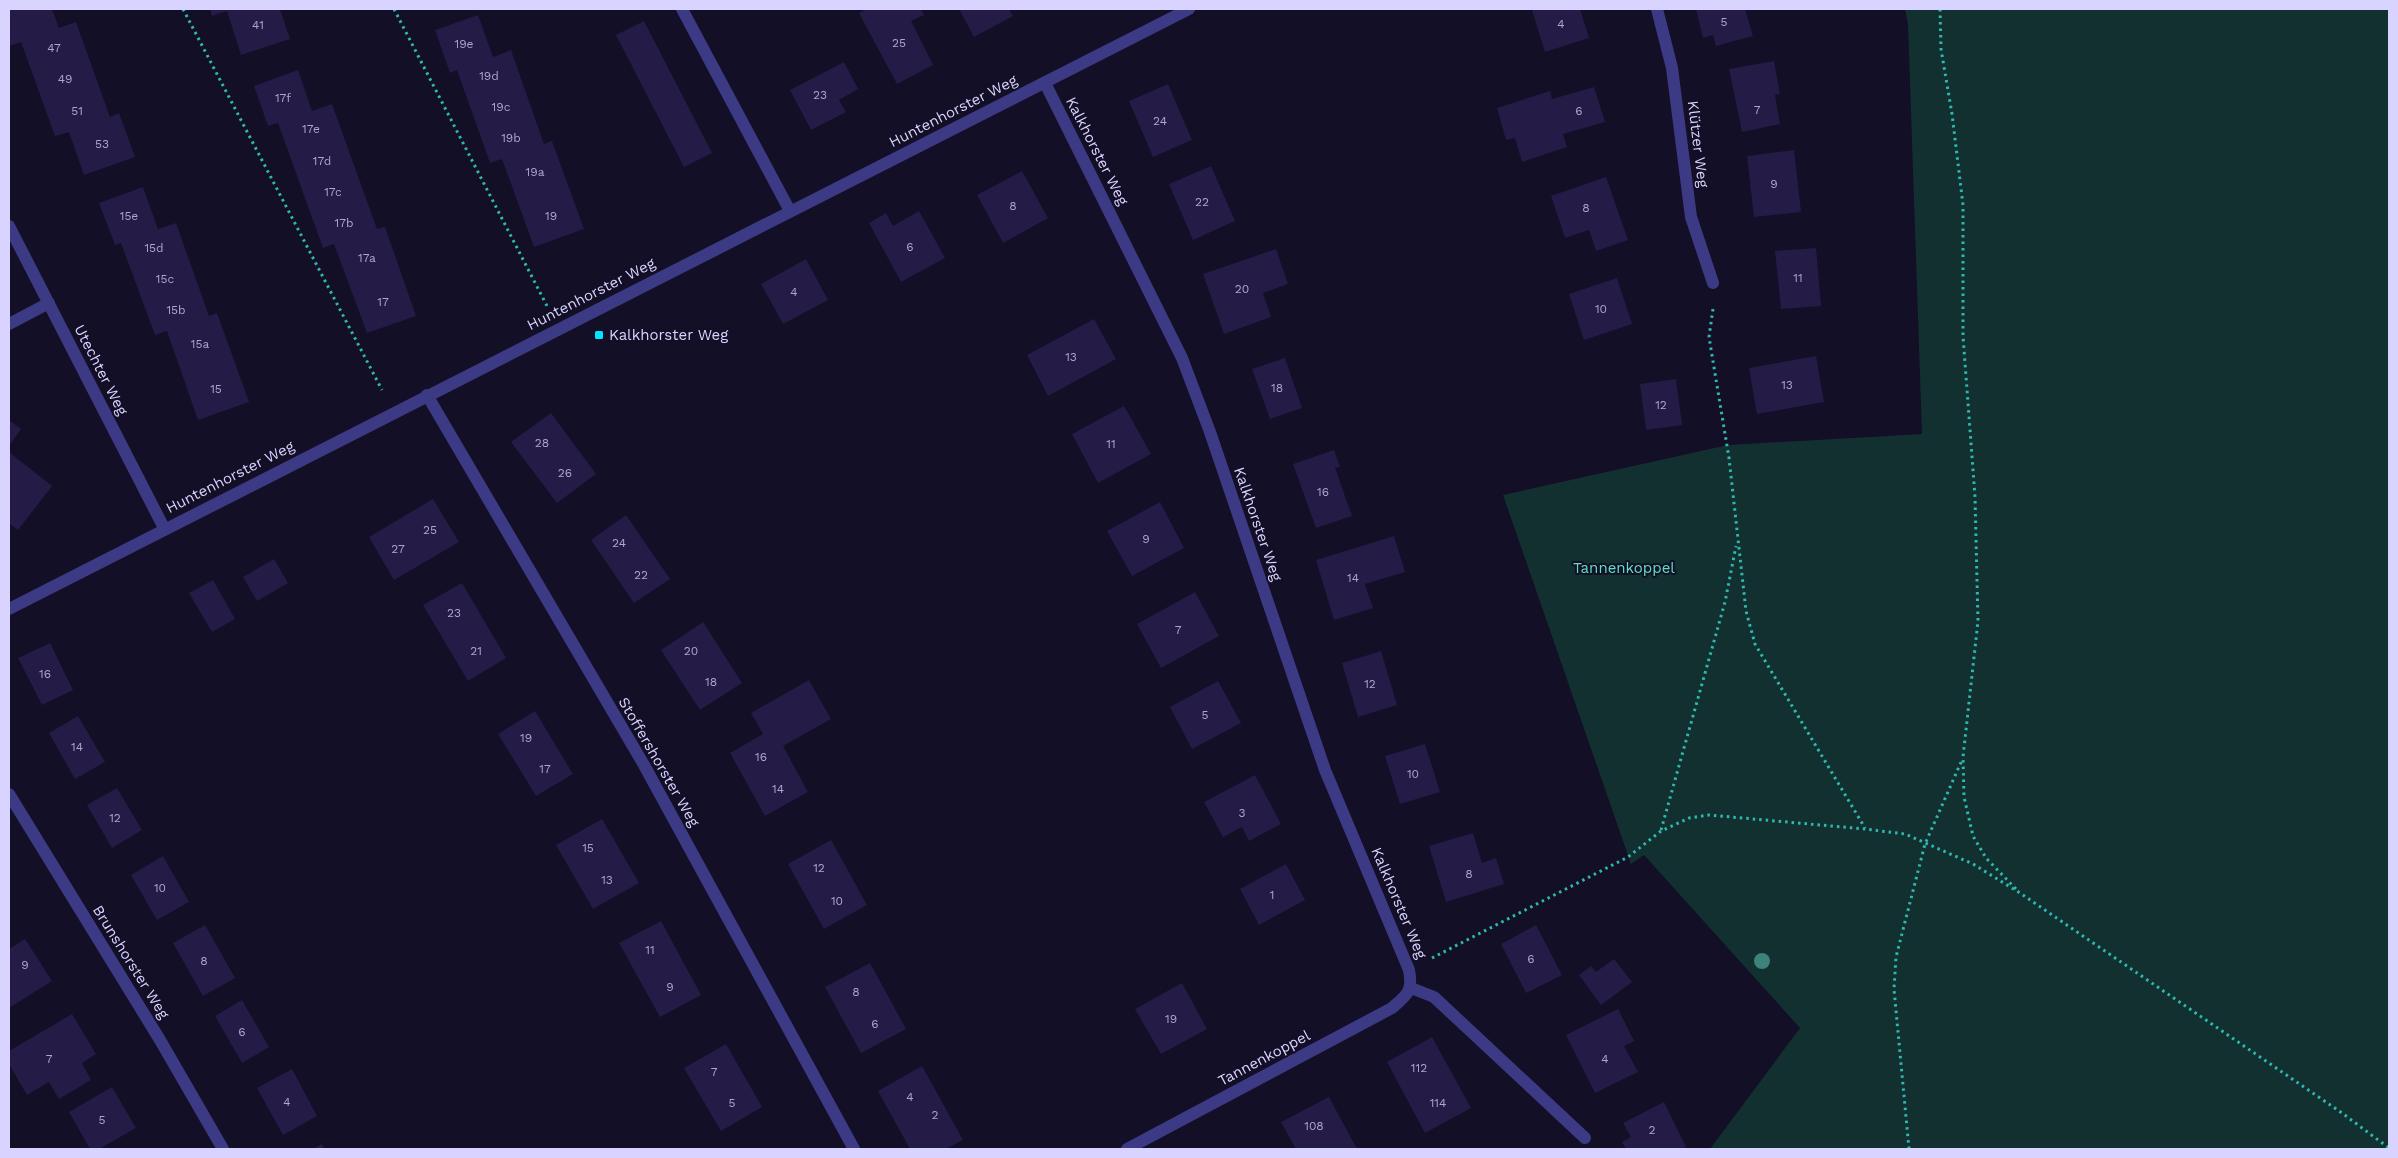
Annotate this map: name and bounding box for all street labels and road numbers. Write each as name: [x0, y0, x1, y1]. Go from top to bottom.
street label: Huntenhorster Weg: [886, 71, 1020, 151]
street label: Kalkhorster Weg: [1062, 94, 1132, 208]
street label: Klützer Weg: [1684, 99, 1712, 189]
street label: Huntenhorster Weg: [524, 254, 658, 334]
street label: Utechter Weg: [70, 322, 132, 418]
street label: Huntenhorster Weg: [163, 437, 297, 517]
street label: Kalkhorster Weg: [1230, 465, 1286, 583]
street label: Stoffershorster Weg: [615, 694, 703, 830]
street label: Kalkhorster Weg: [1367, 845, 1431, 961]
street label: Brunshorster Weg: [89, 902, 173, 1022]
street label: Tannenkoppel: [1215, 1026, 1314, 1090]

